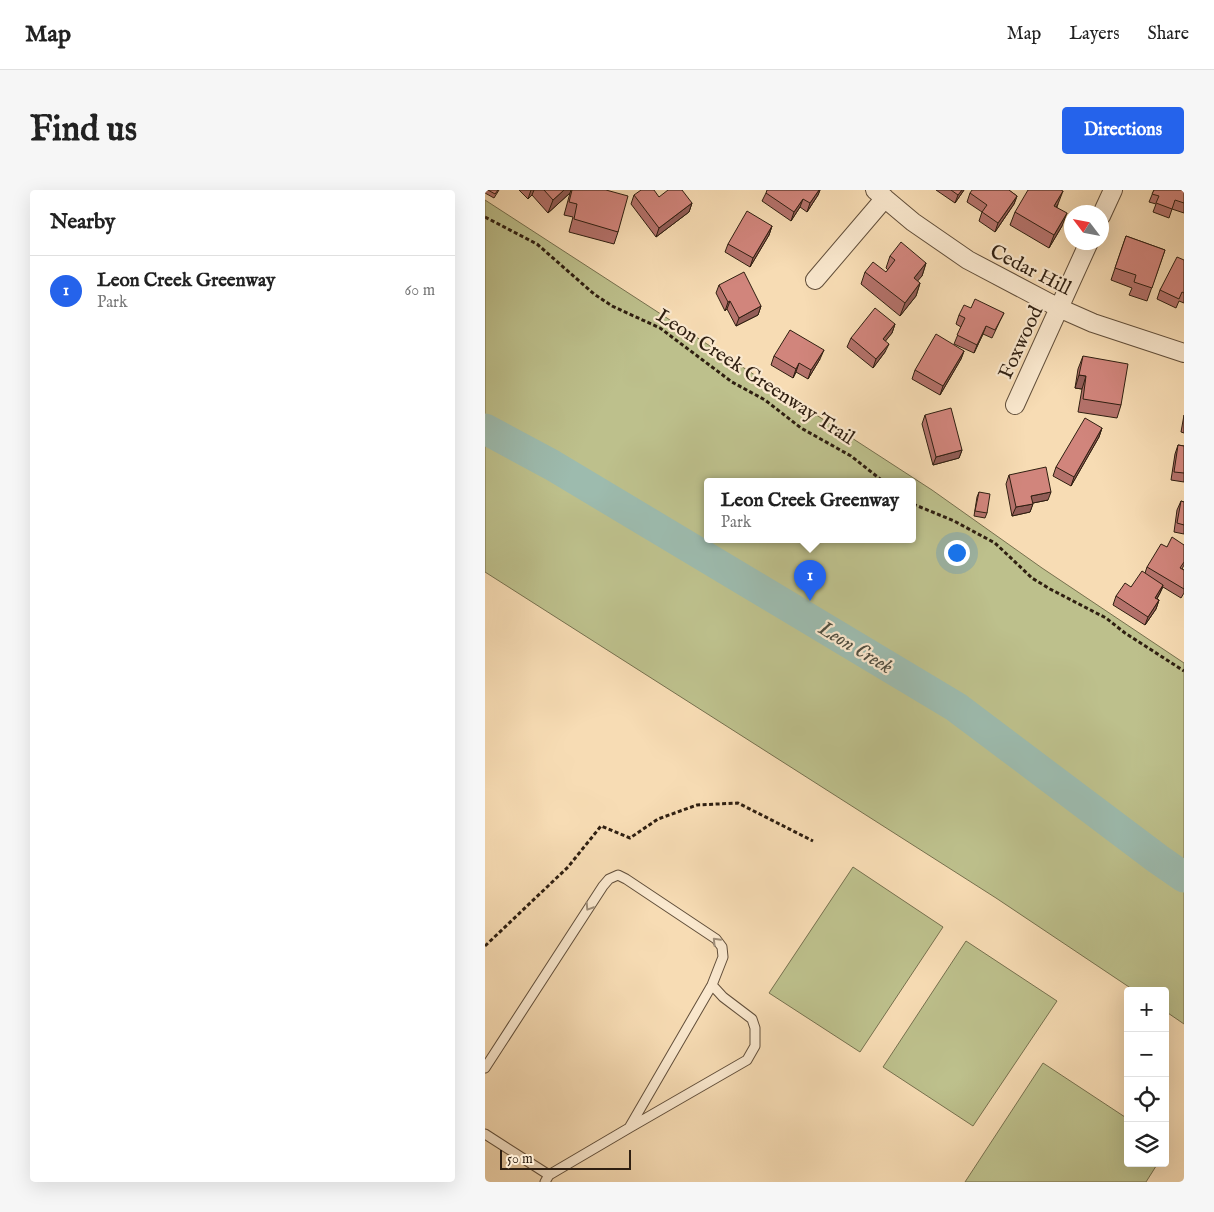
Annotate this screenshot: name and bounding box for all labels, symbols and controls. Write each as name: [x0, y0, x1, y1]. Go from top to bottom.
text: Map: [25, 19, 71, 50]
text: Map: [1007, 23, 1041, 46]
text: Layers: [1069, 23, 1120, 46]
text: Share: [1148, 23, 1189, 46]
button: Directions: [1062, 107, 1184, 154]
text: Find us: [30, 108, 137, 153]
north arrow: [1064, 205, 1109, 250]
text: Nearby: [50, 209, 115, 236]
street label: Cedar Hill: [985, 239, 1076, 302]
text: Leon Creek Greenway: [97, 269, 275, 293]
text: 1: [63, 281, 69, 301]
text: 60 m: [405, 281, 435, 301]
text: Park: [97, 293, 127, 313]
street label: Foxwood: [994, 302, 1049, 383]
street label: Leon Creek Greenway Trail: [651, 304, 860, 451]
popup: [704, 478, 916, 543]
text: Leon Creek Greenway: [721, 489, 899, 513]
text: Park: [721, 513, 751, 533]
your location: [944, 540, 970, 566]
pin: 1: [794, 560, 826, 601]
water label: Leon Creek: [812, 615, 898, 681]
one-way arrow: [586, 901, 595, 911]
one-way arrow: [713, 938, 722, 947]
map controls: [1124, 987, 1169, 1167]
button: +: [1124, 987, 1169, 1032]
button: −: [1124, 1032, 1169, 1077]
button: locate: [1124, 1077, 1169, 1122]
button: layers: [1124, 1122, 1169, 1167]
scale bar: [500, 1147, 631, 1170]
text: 50 m: [507, 1150, 533, 1168]

